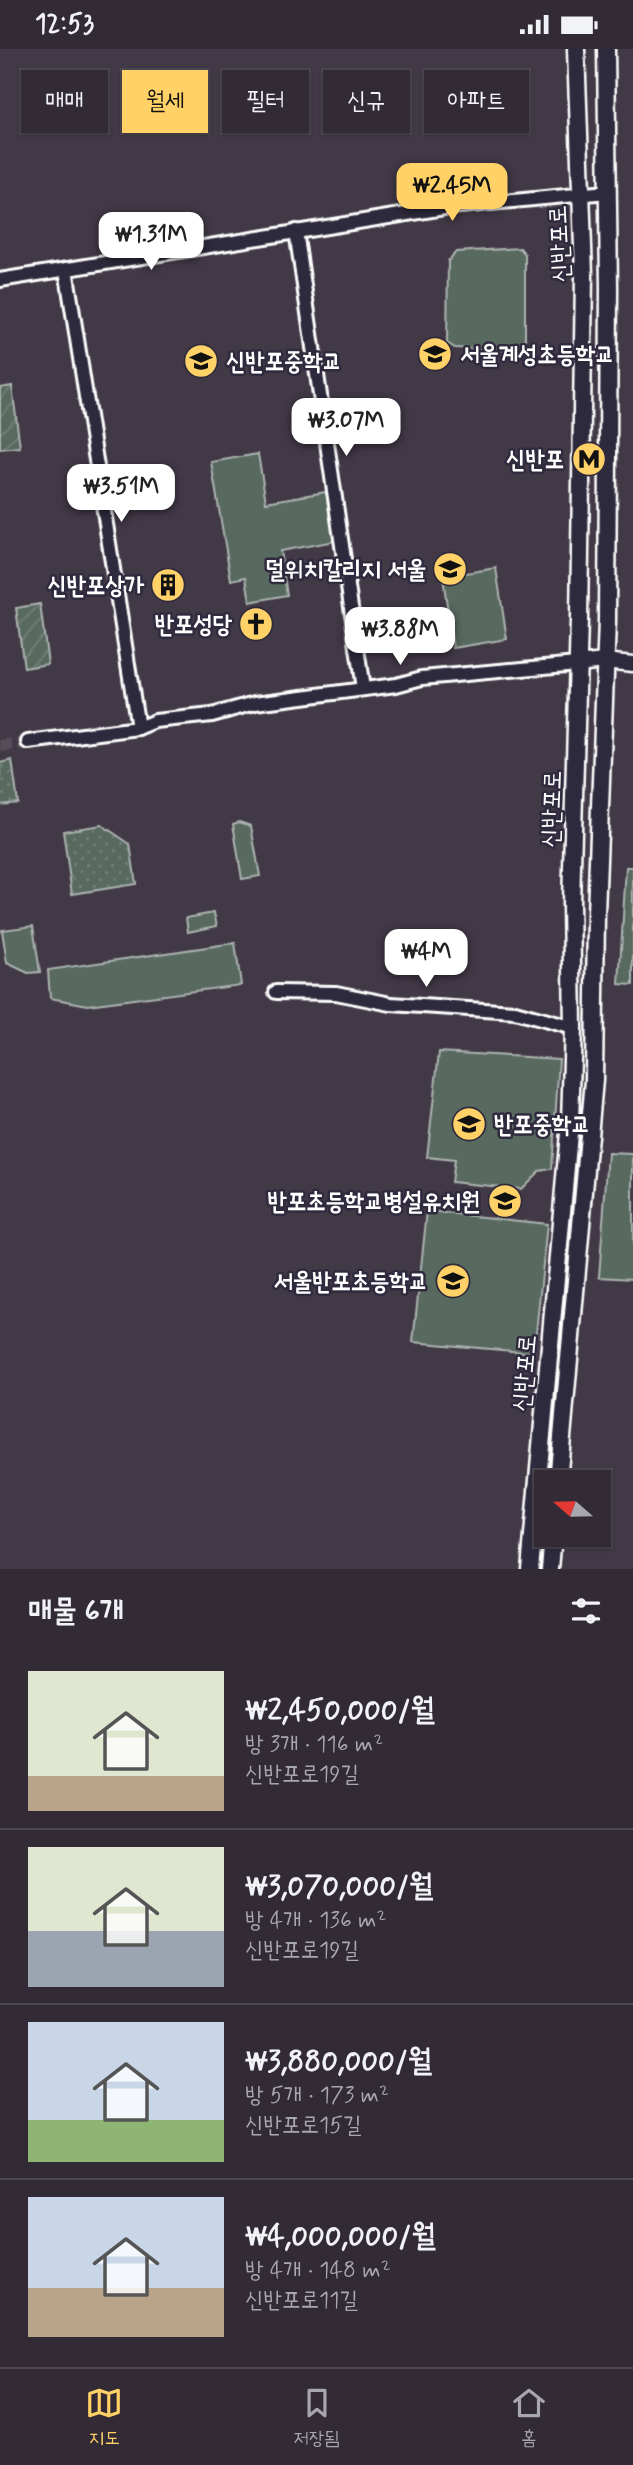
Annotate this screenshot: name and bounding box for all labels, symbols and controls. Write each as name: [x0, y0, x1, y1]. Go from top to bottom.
text: 12:53: [35, 8, 94, 42]
chip: 매매: [21, 70, 108, 133]
chip: 월세: [122, 70, 208, 133]
chip: 필터: [222, 70, 309, 133]
chip: 신규: [323, 70, 410, 133]
chip: 아파트: [424, 70, 529, 133]
pin: ₩2.45M: [395, 163, 509, 223]
text: ₩2.45M: [413, 171, 492, 201]
street label: 신반포로: [543, 205, 578, 283]
pin: ₩1.31M: [94, 213, 208, 272]
text: ₩1.31M: [115, 220, 187, 250]
school or university icon: 서울계성초등학교: [416, 335, 454, 373]
place label: 서울계성초등학교: [460, 340, 615, 371]
school or university icon: 신반포중학교: [182, 342, 220, 380]
place label: 신반포중학교: [226, 347, 342, 378]
pin: ₩3.07M: [289, 399, 403, 458]
text: ₩3.07M: [308, 406, 384, 436]
metro station icon: 신반포: [570, 440, 608, 478]
place label: 신반포: [506, 445, 564, 476]
pin: ₩3.51M: [64, 465, 178, 524]
text: ₩3.51M: [83, 472, 159, 502]
school or university icon: 덜위치칼리지 서울: [431, 550, 469, 588]
place label: 덜위치칼리지 서울: [265, 555, 426, 586]
building icon: 신반포상가: [149, 566, 187, 604]
place label: 신반포상가: [47, 571, 145, 602]
church icon: 반포성당: [237, 605, 275, 643]
pin: ₩3.88M: [343, 607, 457, 667]
place label: 반포성당: [155, 610, 233, 641]
text: ₩3.88M: [361, 615, 439, 645]
street label: 신반포로: [536, 770, 569, 848]
pin: ₩4M: [392, 929, 460, 989]
text: ₩4M: [401, 937, 451, 967]
school or university icon: 반포중학교: [450, 1105, 488, 1143]
place label: 반포중학교: [494, 1110, 591, 1141]
school or university icon: 반포초등학교병설유치원: [486, 1182, 524, 1220]
place label: 반포초등학교병설유치원: [268, 1187, 480, 1218]
school or university icon: 서울반포초등학교: [434, 1262, 472, 1300]
place label: 서울반포초등학교: [274, 1267, 428, 1298]
street label: 신반포로: [507, 1333, 544, 1413]
north arrow: [534, 1470, 611, 1547]
map controls: [534, 1470, 611, 1547]
text: 매물 6개: [28, 1592, 124, 1631]
icon: filters: [567, 1592, 605, 1630]
text: ₩2,450,000/월: [245, 1691, 435, 1730]
icon: home: [84, 1699, 168, 1783]
text: 방 3개 · 116 m²: [245, 1730, 383, 1760]
text: 신반포로19길: [245, 1760, 359, 1790]
text: ₩3,070,000/월: [245, 1867, 433, 1906]
icon: home: [84, 1875, 168, 1959]
text: 방 4개 · 136 m²: [245, 1906, 386, 1936]
text: 신반포로19길: [245, 1936, 359, 1966]
text: ₩3,880,000/월: [245, 2042, 432, 2081]
icon: home: [84, 2050, 168, 2134]
text: 방 5개 · 173 m²: [245, 2081, 389, 2111]
text: 신반포로15길: [245, 2111, 362, 2141]
text: ₩4,000,000/월: [245, 2217, 436, 2256]
icon: home: [84, 2225, 168, 2309]
text: 방 4개 · 148 m²: [245, 2256, 391, 2286]
text: 신반포로11길: [245, 2286, 358, 2316]
tab: 지도: [85, 2384, 123, 2451]
tab: 저장됨: [294, 2384, 339, 2451]
tab: 홈: [510, 2384, 548, 2451]

